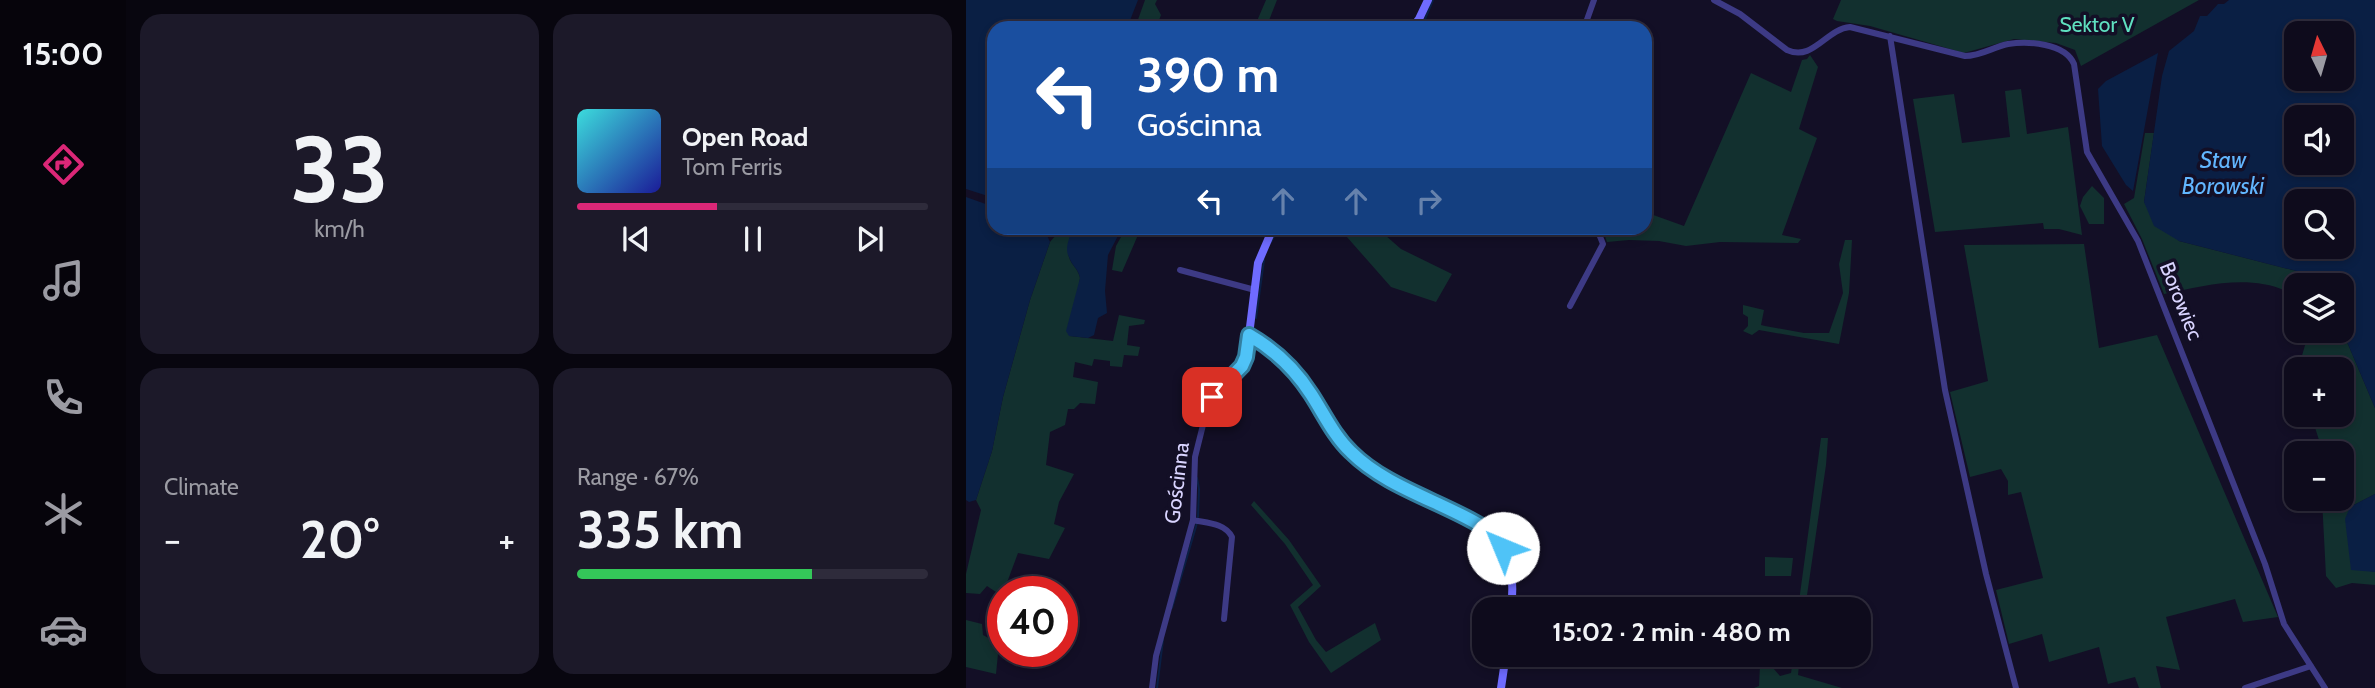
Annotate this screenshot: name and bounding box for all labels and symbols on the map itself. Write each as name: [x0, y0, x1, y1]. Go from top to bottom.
park label: Sektor V: [2059, 12, 2135, 37]
north arrow: [2284, 21, 2354, 91]
water label: Staw Borowski: [2182, 146, 2265, 200]
street label: Borowiec: [2155, 258, 2208, 343]
pin: [1182, 367, 1242, 427]
street label: Gościnna: [1159, 441, 1194, 525]
position arrow: [1466, 511, 1540, 585]
speed limit sign: 40: [987, 576, 1078, 667]

